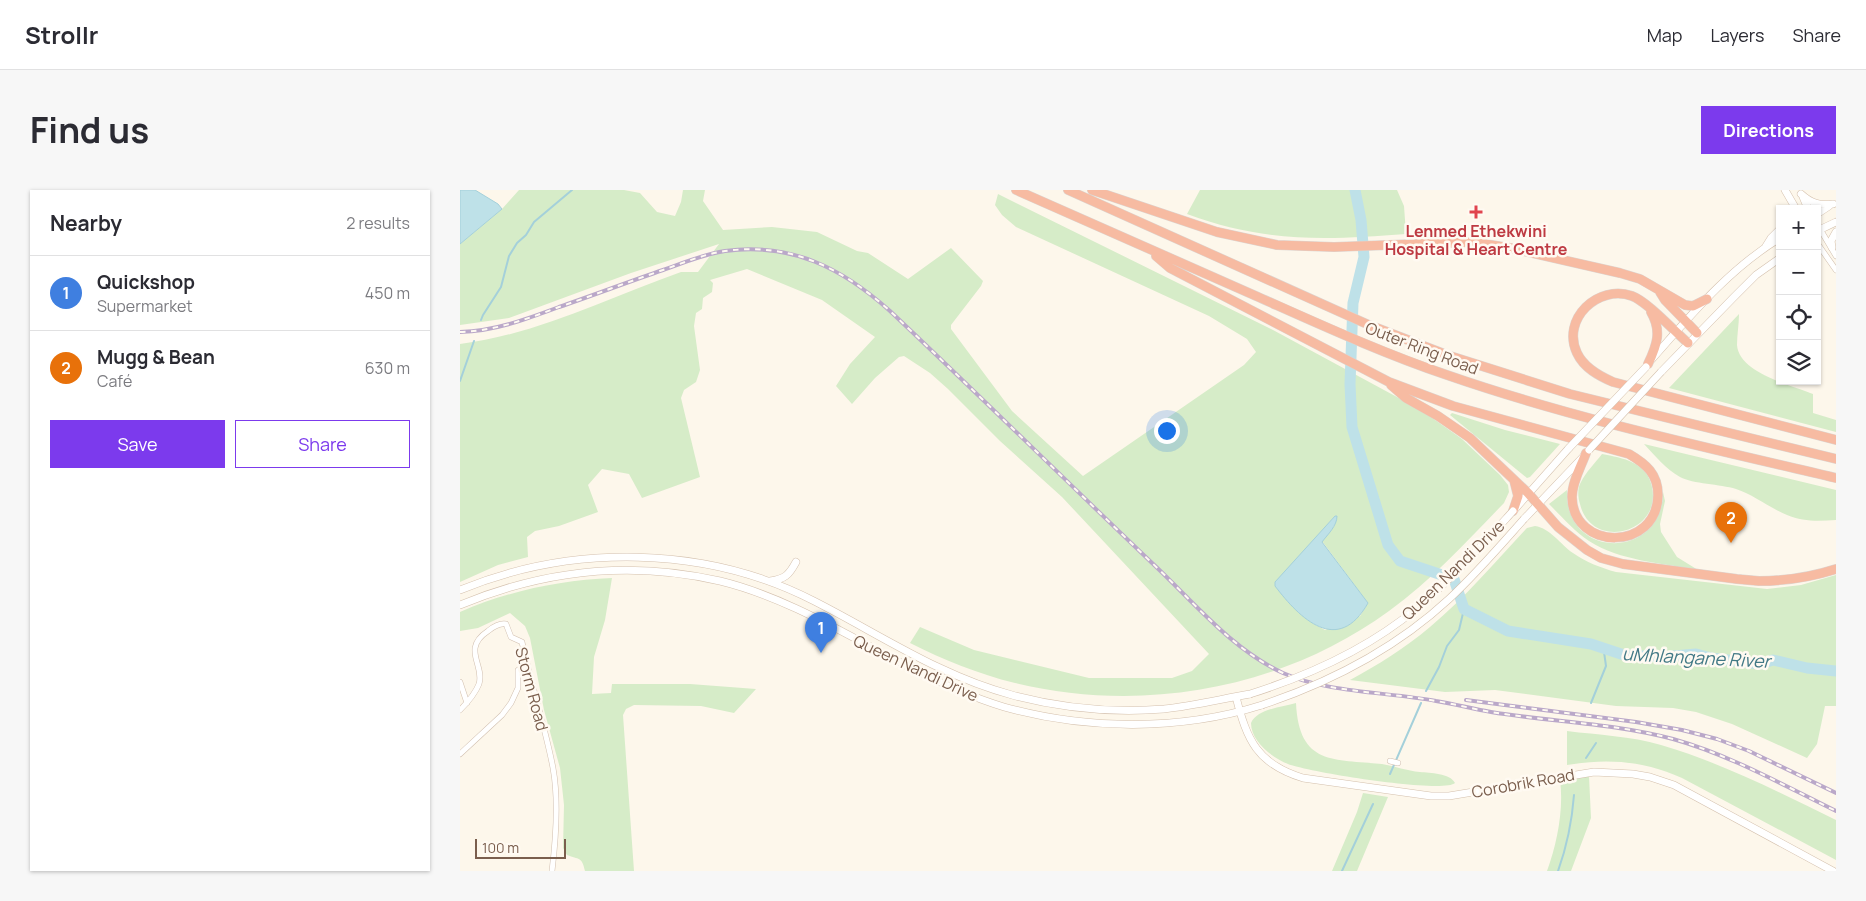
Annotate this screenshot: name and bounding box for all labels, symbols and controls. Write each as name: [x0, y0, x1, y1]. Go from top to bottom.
text: Strollr: [25, 18, 98, 51]
text: Map: [1647, 23, 1682, 47]
text: Layers: [1710, 23, 1764, 47]
text: Share: [1792, 23, 1841, 47]
text: Find us: [30, 106, 149, 154]
button: Directions: [1701, 106, 1836, 154]
marker: Lenmed Ethekwini Hospital & Heart Centre: [1469, 205, 1483, 219]
map controls: [1776, 205, 1821, 385]
button: +: [1776, 205, 1821, 250]
text: Nearby: [50, 209, 122, 237]
text: 2 results: [346, 212, 410, 234]
place label: Lenmed Ethekwini Hospital & Heart Centre: [1385, 220, 1568, 260]
button: −: [1776, 250, 1821, 295]
text: Quickshop: [97, 269, 195, 295]
text: 1: [62, 282, 70, 304]
text: 450 m: [365, 282, 410, 304]
text: Supermarket: [97, 295, 193, 317]
button: locate: [1776, 295, 1821, 340]
street label: Outer Ring Road: [1362, 316, 1482, 380]
button: layers: [1776, 340, 1821, 385]
text: Mugg & Bean: [97, 344, 215, 370]
text: 2: [61, 357, 71, 379]
text: 630 m: [365, 357, 410, 379]
text: Café: [97, 370, 132, 392]
your location: [1154, 418, 1180, 444]
button: Save: [50, 420, 225, 468]
button: Share: [235, 420, 410, 468]
pin: 2: [1715, 502, 1747, 543]
street label: Queen Nandi Drive: [1397, 515, 1509, 625]
pin: 1: [805, 612, 837, 653]
street label: Queen Nandi Drive: [850, 629, 982, 707]
water label: uMhlangane River: [1621, 641, 1773, 673]
street label: Storm Road: [510, 645, 554, 733]
street label: Corobrik Road: [1470, 763, 1576, 803]
scale bar: [475, 836, 566, 859]
text: 100 m: [482, 838, 519, 857]

